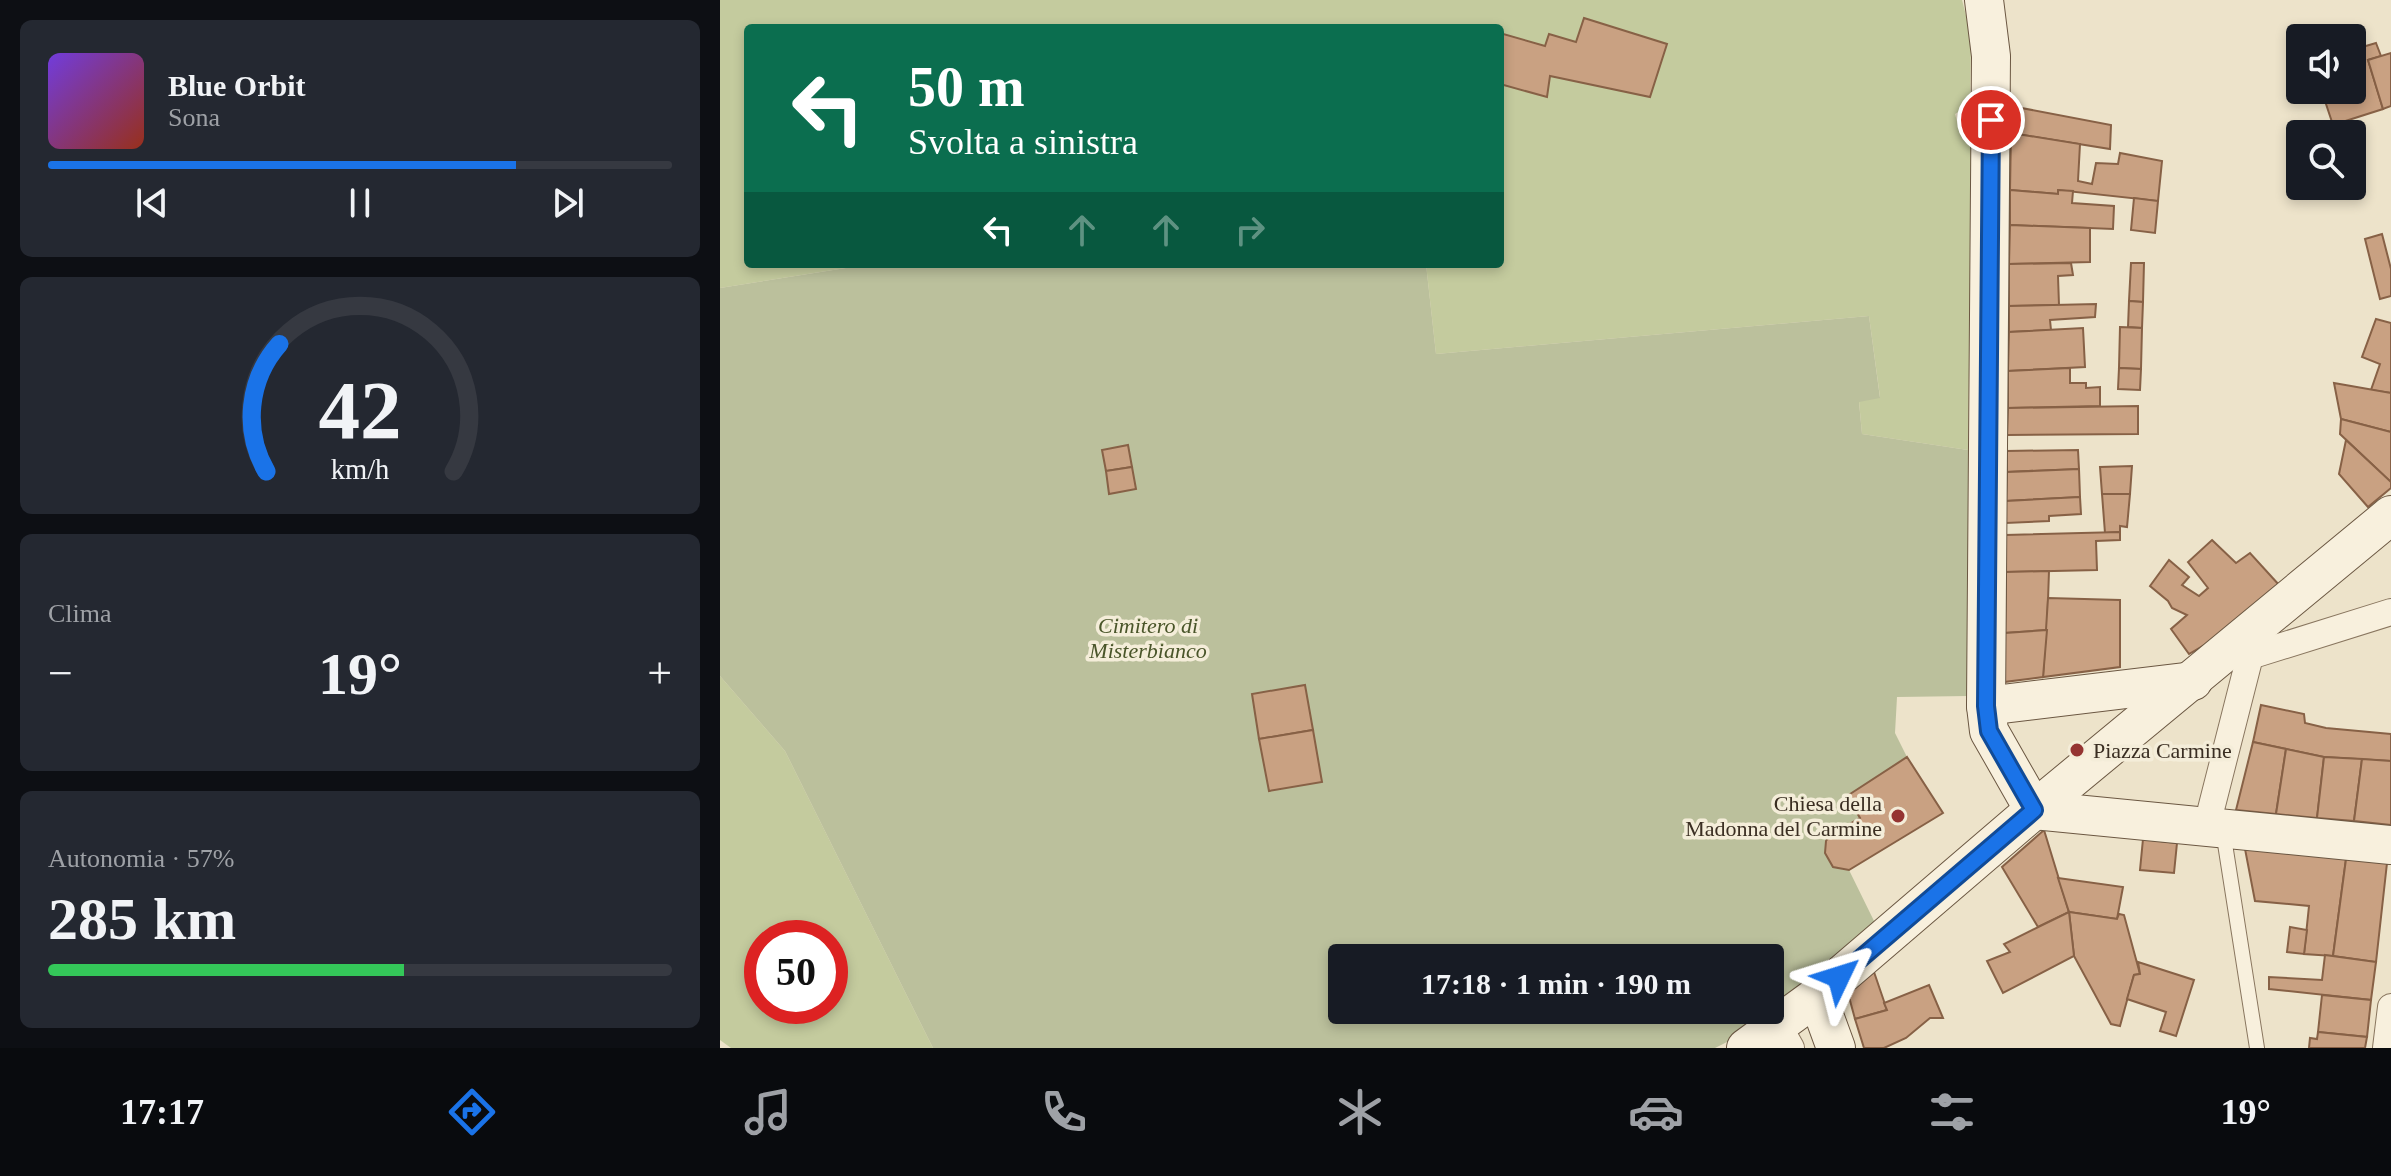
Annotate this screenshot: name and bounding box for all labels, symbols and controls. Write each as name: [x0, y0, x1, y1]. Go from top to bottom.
map controls: [2286, 24, 2366, 200]
button: sound: [2286, 24, 2366, 104]
icon: left: [776, 56, 880, 160]
text: 50 m: [908, 56, 1025, 118]
text: Blue Orbit: [168, 69, 306, 102]
pin: [1957, 86, 2025, 154]
icon: arrive: [1969, 98, 2013, 142]
text: Sona: [168, 103, 220, 132]
button: search: [2286, 120, 2366, 200]
text: Svolta a sinistra: [908, 122, 1138, 162]
icon: previous: [130, 181, 174, 225]
icon: pause: [338, 181, 382, 225]
icon: next: [546, 181, 590, 225]
icon: left: [976, 208, 1020, 252]
icon: ahead: [1060, 208, 1104, 252]
icon: ahead: [1144, 208, 1188, 252]
icon: right: [1228, 208, 1272, 252]
text: 42: [318, 363, 402, 455]
text: km/h: [331, 454, 389, 485]
text: Clima: [48, 599, 112, 628]
park label: Cimitero di Misterbianco: [1088, 613, 1207, 663]
text: 19°: [318, 641, 402, 707]
text: −: [48, 649, 73, 698]
text: +: [647, 649, 672, 698]
place label: Piazza Carmine: [2093, 738, 2232, 763]
marker: Piazza Carmine: [2068, 741, 2086, 759]
place label: Chiesa della Madonna del Carmine: [1685, 791, 1882, 841]
marker: Chiesa della Madonna del Carmine: [1889, 807, 1907, 825]
text: Autonomia · 57%: [48, 844, 234, 873]
text: 285 km: [48, 886, 236, 952]
speed limit sign: 50: [744, 920, 848, 1024]
position arrow: [1797, 935, 1881, 1019]
text: 17:18 · 1 min · 190 m: [1421, 967, 1691, 1000]
icon: directions: [444, 1084, 500, 1140]
icon: music: [740, 1084, 796, 1140]
icon: phone: [1036, 1084, 1092, 1140]
icon: climate: [1332, 1084, 1388, 1140]
icon: car: [1628, 1084, 1684, 1140]
icon: filters: [1924, 1084, 1980, 1140]
text: 17:17: [120, 1092, 204, 1132]
text: 19°: [2220, 1092, 2271, 1132]

